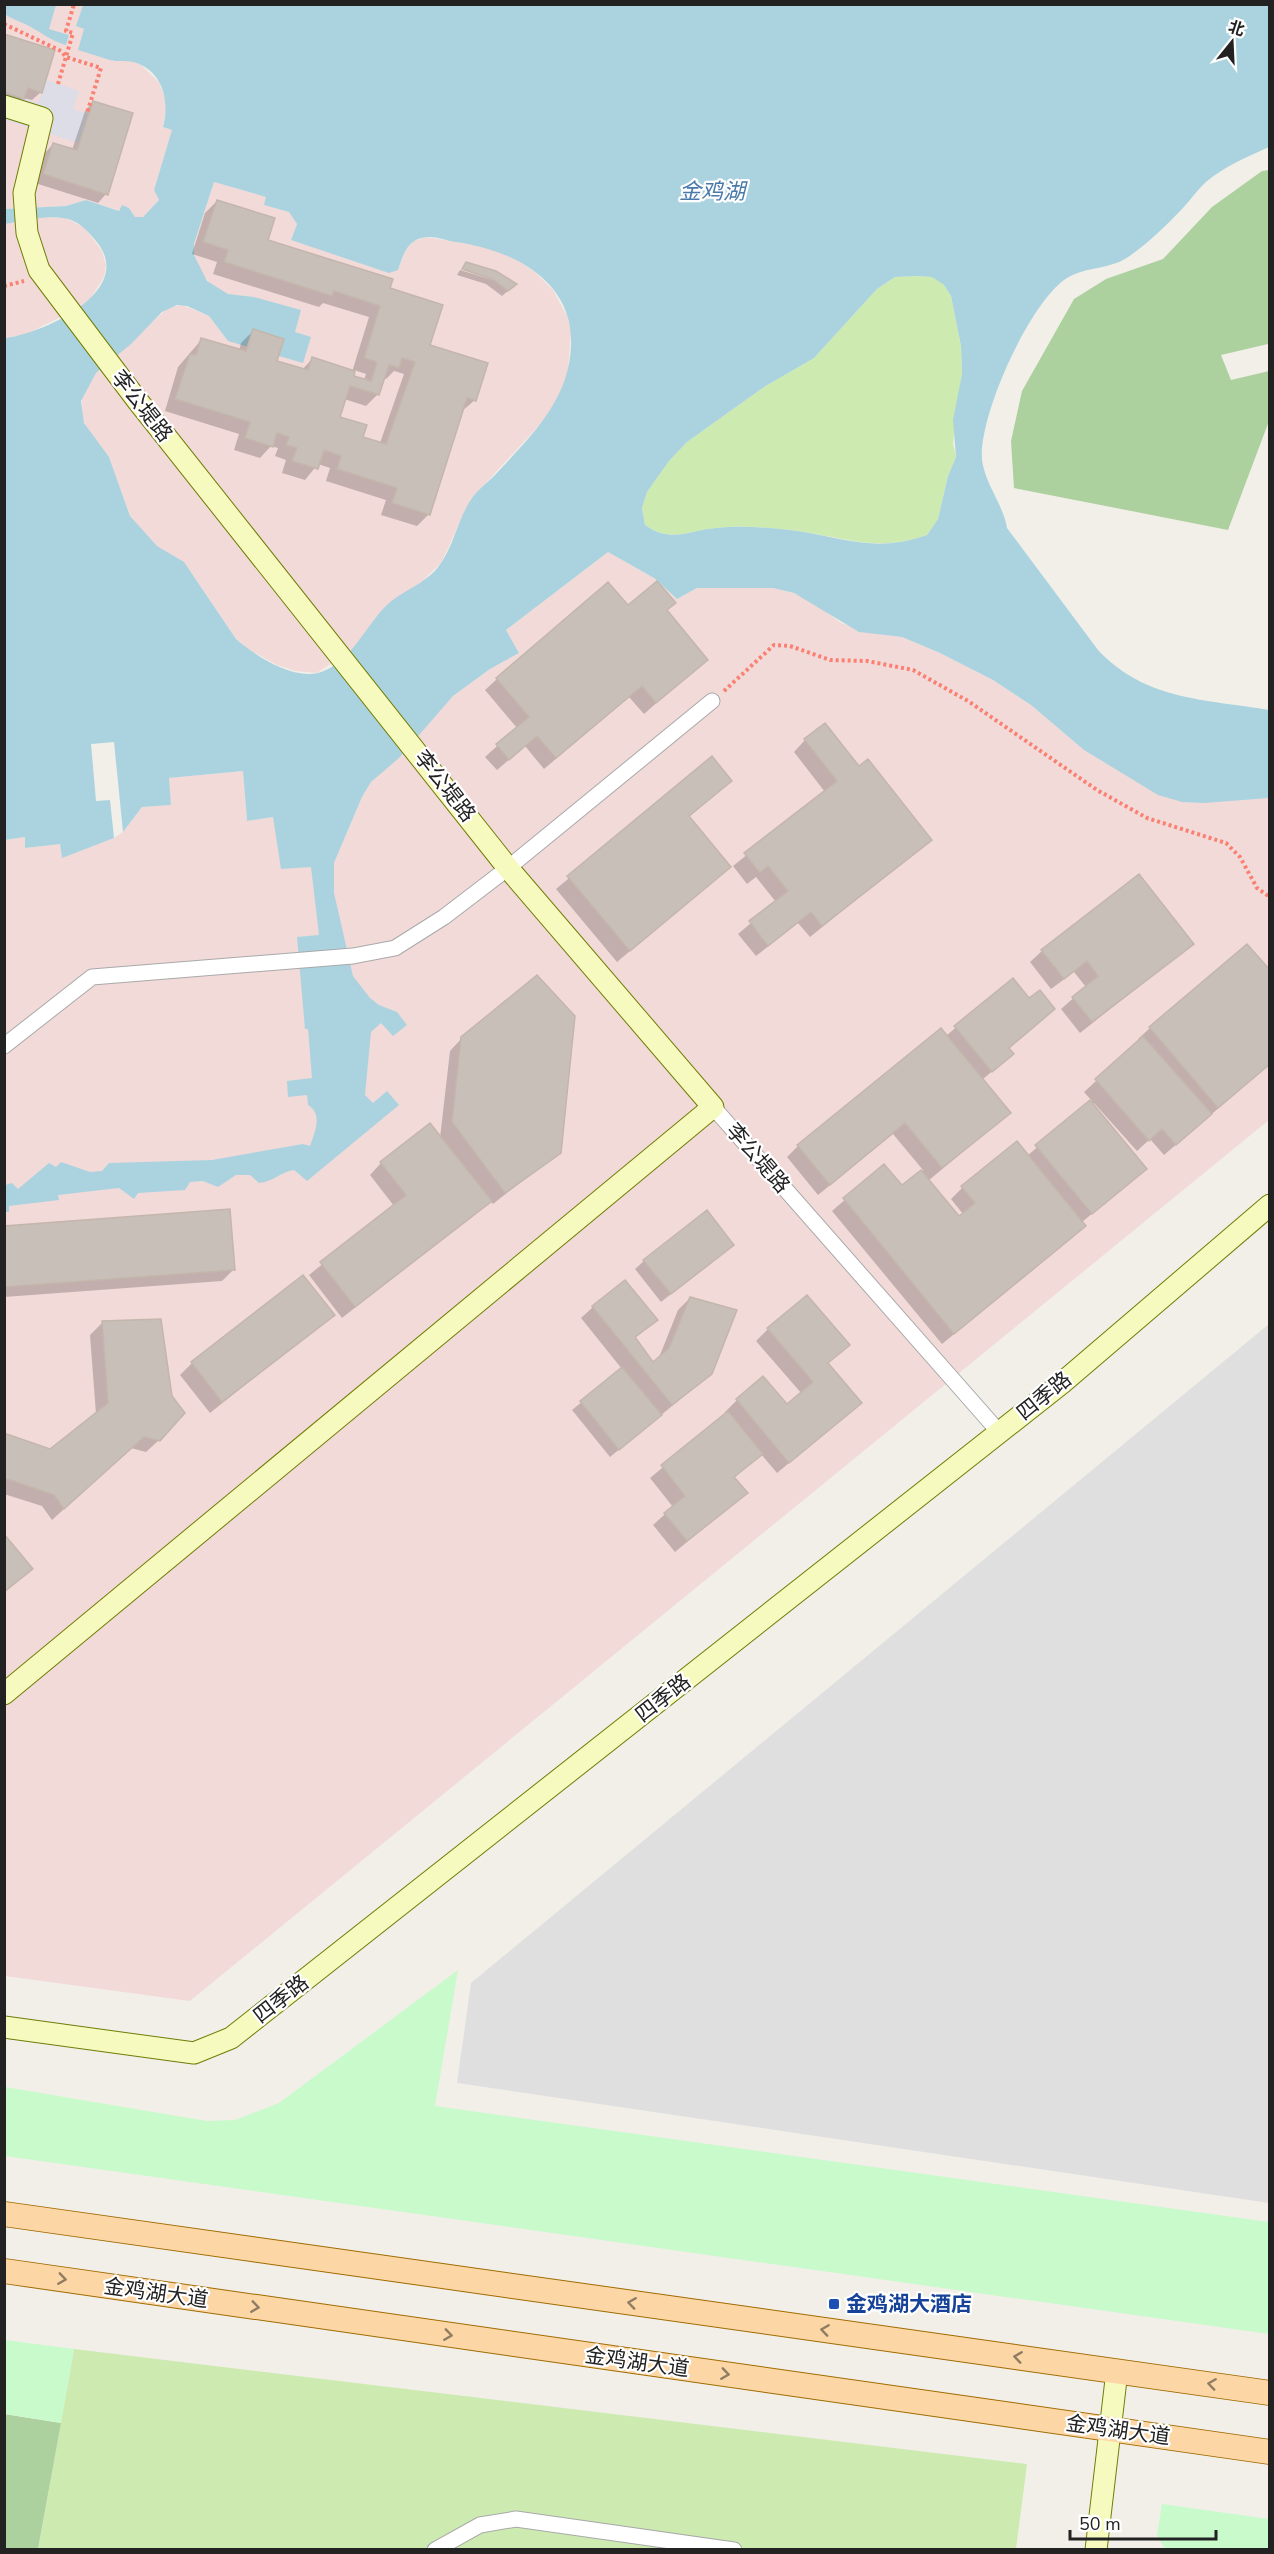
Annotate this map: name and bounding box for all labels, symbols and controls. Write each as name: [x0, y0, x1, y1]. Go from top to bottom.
north arrow: [1202, 12, 1262, 72]
text: 北: [1225, 16, 1247, 42]
water label: 金鸡湖: [679, 177, 748, 207]
street label: 李公堤路: [105, 364, 179, 448]
street label: 李公堤路: [408, 744, 482, 828]
street label: 李公堤路: [720, 1117, 796, 1199]
street label: 四季路: [1011, 1365, 1077, 1427]
street label: 四季路: [630, 1668, 696, 1728]
street label: 四季路: [248, 1969, 314, 2029]
street label: 金鸡湖大道: [102, 2272, 210, 2314]
one-way arrow: [58, 2273, 67, 2285]
place label: 金鸡湖大酒店: [846, 2290, 972, 2318]
one-way arrow: [628, 2297, 637, 2310]
marker: 金鸡湖大酒店: [827, 2297, 841, 2311]
one-way arrow: [251, 2301, 260, 2313]
one-way arrow: [821, 2325, 830, 2337]
one-way arrow: [444, 2328, 453, 2340]
street label: 金鸡湖大道: [583, 2341, 691, 2383]
one-way arrow: [1014, 2352, 1023, 2364]
one-way arrow: [720, 2368, 729, 2380]
one-way arrow: [1207, 2379, 1216, 2391]
street label: 金鸡湖大道: [1064, 2409, 1172, 2451]
scale bar: [1070, 2503, 1216, 2541]
text: 50 m: [1079, 2512, 1121, 2536]

